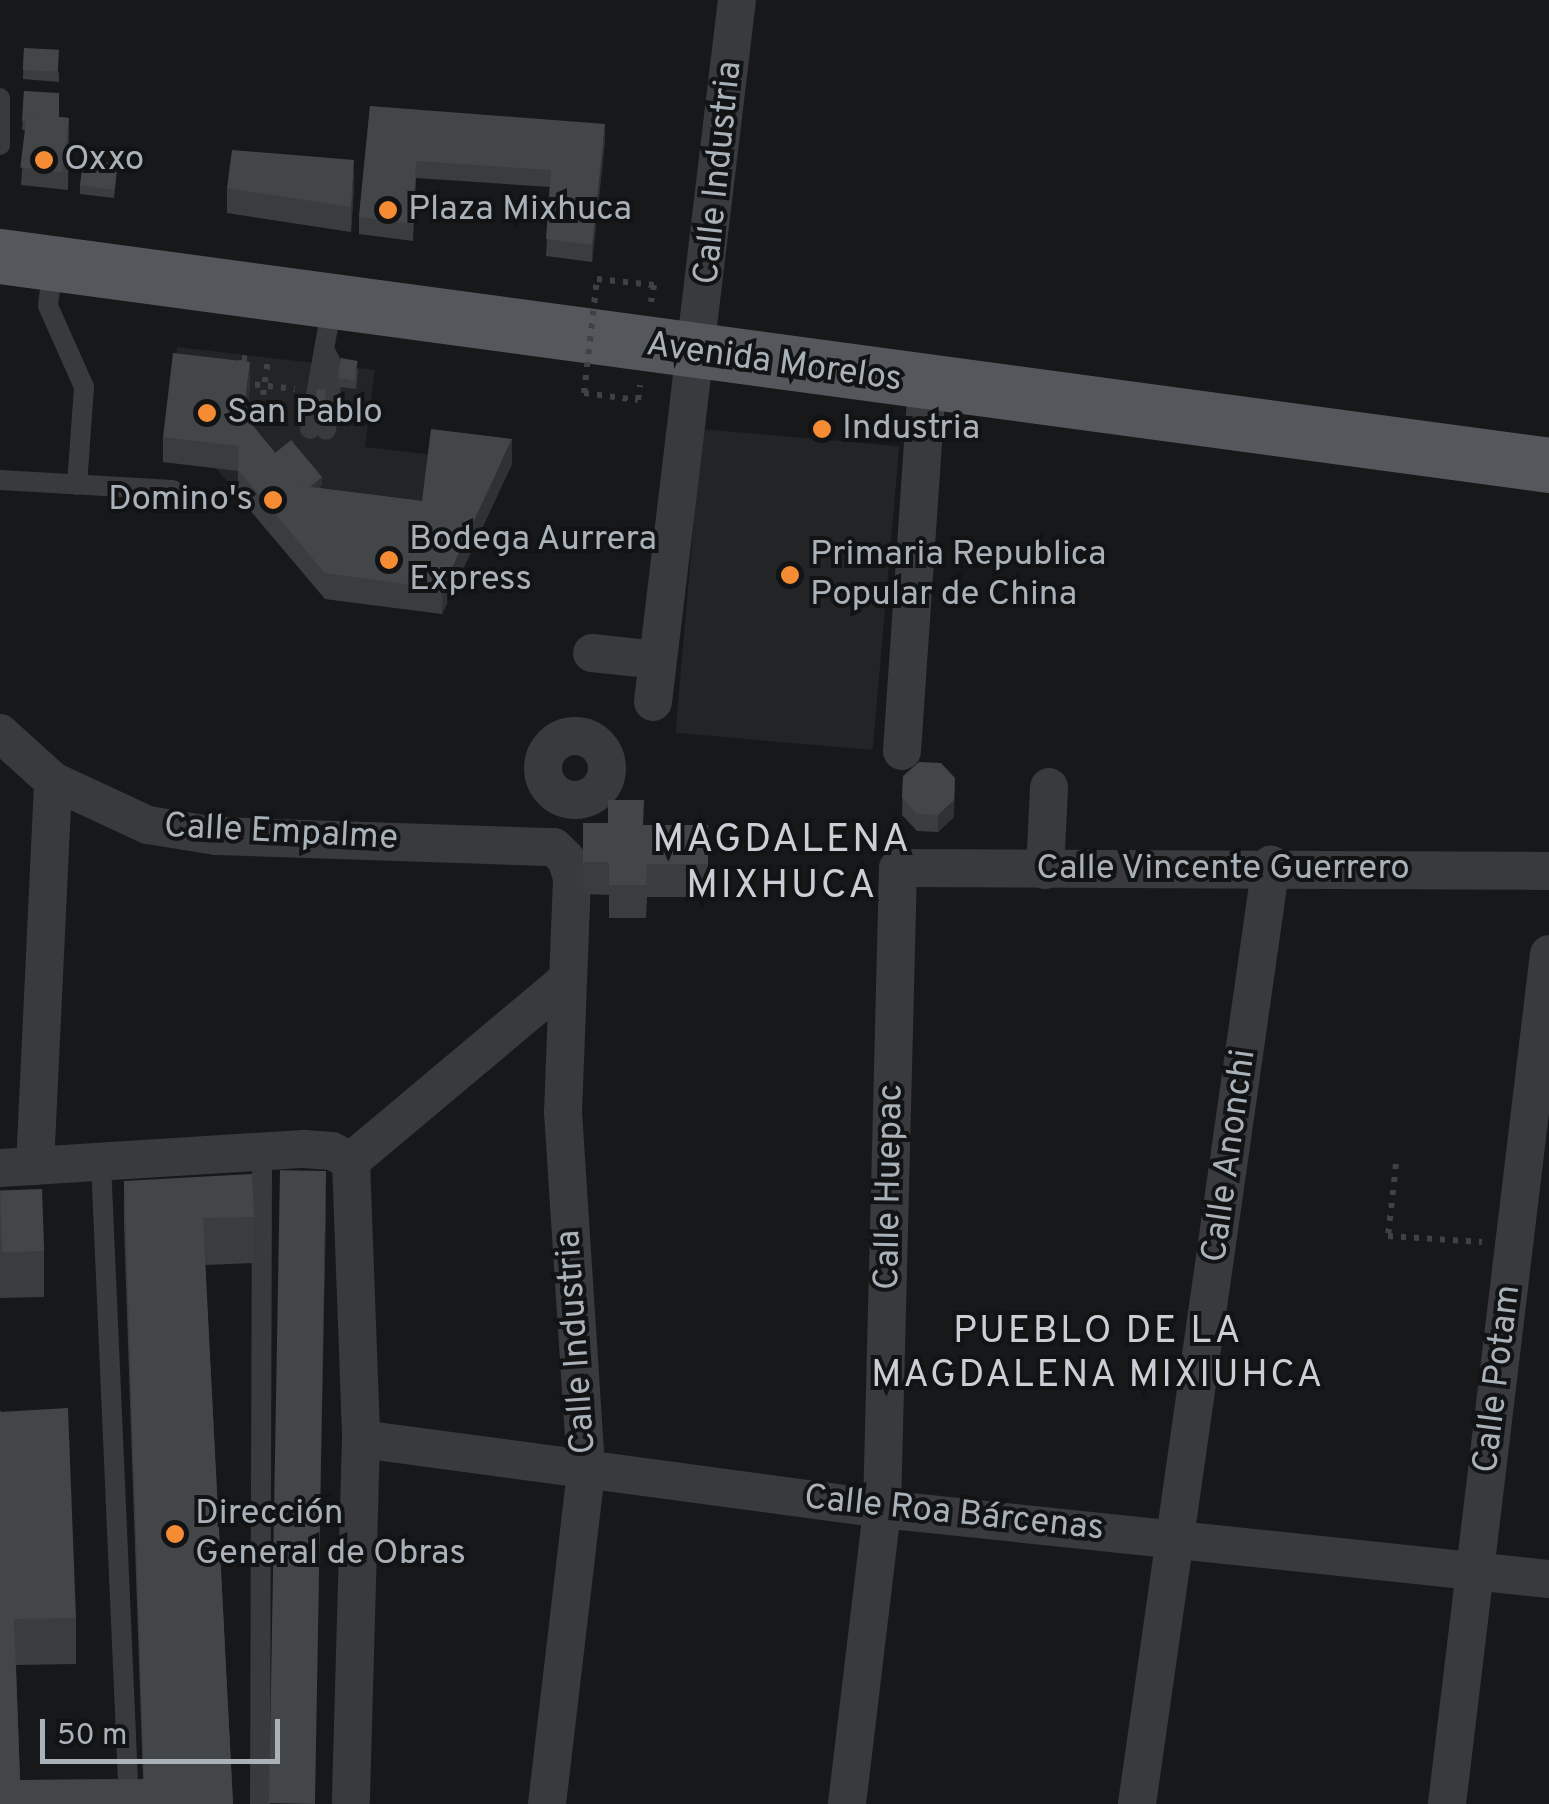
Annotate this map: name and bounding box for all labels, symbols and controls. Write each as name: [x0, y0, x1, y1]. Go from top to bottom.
street label: Calle Industria: [686, 59, 752, 287]
place label: Oxxo: [64, 139, 144, 181]
marker: Oxxo: [33, 149, 55, 171]
place label: Plaza Mixhuca: [408, 189, 632, 231]
marker: Plaza Mixhuca: [377, 199, 399, 221]
street label: Avenida Morelos: [643, 324, 905, 402]
place label: San Pablo: [227, 392, 383, 434]
marker: San Pablo: [196, 402, 218, 424]
place label: Industria: [842, 408, 980, 450]
marker: Industria: [811, 418, 833, 440]
place label: Domino's: [108, 479, 253, 521]
marker: Domino's: [262, 489, 284, 511]
place label: Bodega Aurrera Express: [409, 519, 658, 601]
place label: Primaria Republica Popular de China: [810, 534, 1106, 616]
marker: Bodega Aurrera Express: [378, 549, 400, 571]
marker: Primaria Republica Popular de China: [779, 564, 801, 586]
street label: Calle Empalme: [163, 806, 399, 860]
district label: MAGDALENA MIXHUCA: [652, 817, 912, 911]
street label: Calle Vincente Guerrero: [1036, 848, 1410, 890]
street label: Calle Anonchi: [1194, 1046, 1266, 1266]
street label: Calle Huepac: [867, 1083, 913, 1291]
street label: Calle Industria: [548, 1229, 606, 1455]
street label: Calle Potam: [1466, 1283, 1530, 1475]
district label: PUEBLO DE LA MAGDALENA MIXIUHCA: [870, 1310, 1326, 1400]
street label: Calle Roa Bárcenas: [802, 1477, 1106, 1551]
place label: Dirección General de Obras: [195, 1493, 466, 1575]
marker: Dirección General de Obras: [164, 1523, 186, 1545]
scale bar: [45, 1699, 285, 1761]
text: 50 m: [57, 1718, 127, 1755]

